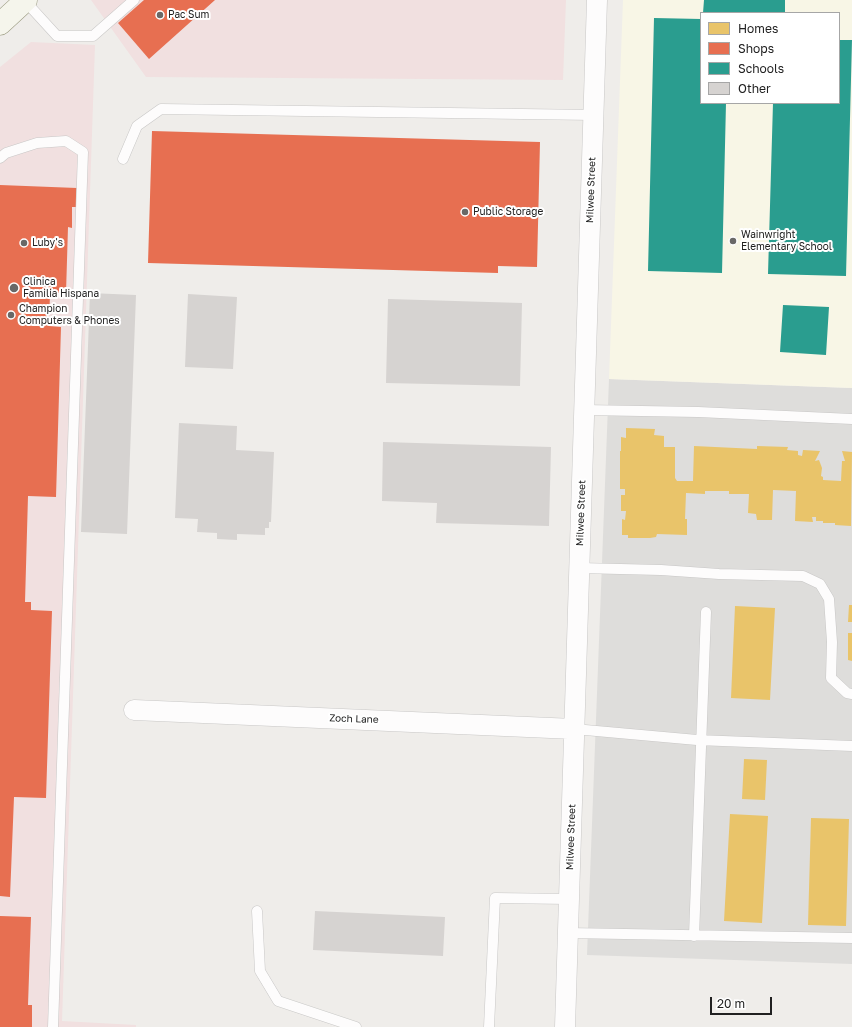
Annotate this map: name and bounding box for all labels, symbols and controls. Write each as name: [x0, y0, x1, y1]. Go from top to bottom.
place label: Pac Sum: [168, 9, 209, 21]
marker: Pac Sum: [155, 10, 165, 20]
legend: [700, 12, 840, 104]
text: Homes: [738, 21, 778, 36]
text: Shops: [738, 41, 774, 56]
text: Schools: [738, 61, 784, 76]
text: Other: [738, 81, 771, 96]
street label: Milwee Street: [584, 157, 598, 223]
place label: Public Storage: [473, 206, 543, 218]
marker: Public Storage: [460, 207, 470, 217]
place label: Wainwright Elementary School: [741, 229, 832, 252]
marker: Wainwright Elementary School: [728, 236, 738, 246]
place label: Luby's: [32, 237, 63, 249]
marker: Luby's: [19, 238, 29, 248]
place label: Clinica Familia Hispana: [23, 276, 99, 300]
marker: Clinica Familia Hispana: [8, 282, 20, 294]
place label: Champion Computers & Phones: [19, 303, 119, 326]
marker: Champion Computers & Phones: [6, 310, 16, 320]
street label: Milwee Street: [574, 480, 588, 546]
street label: Zoch Lane: [329, 712, 379, 726]
street label: Milwee Street: [564, 804, 578, 870]
scale bar: [712, 989, 774, 1015]
text: 20 m: [717, 996, 745, 1011]

